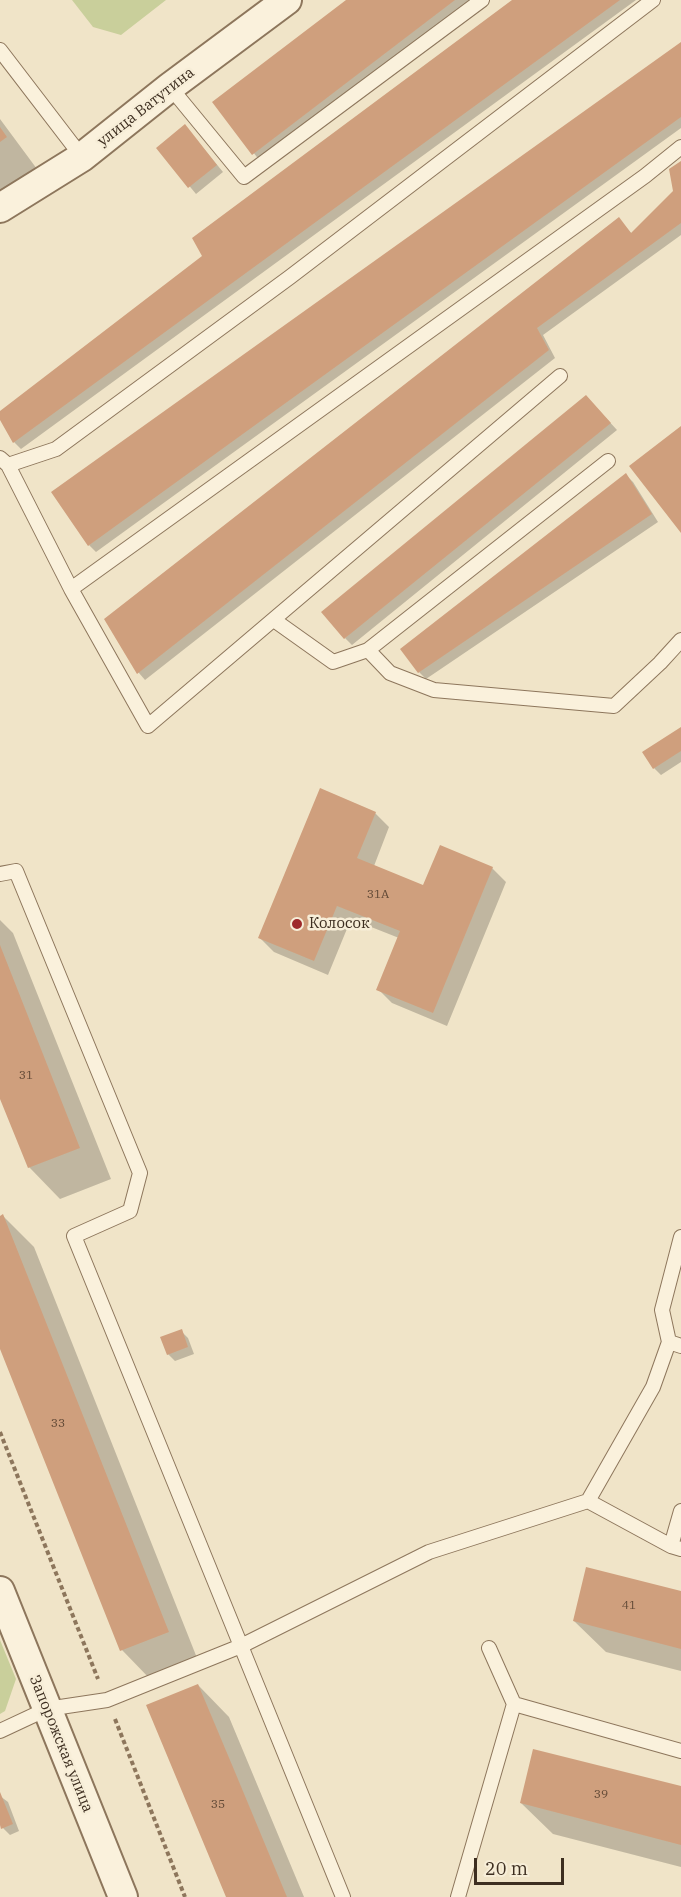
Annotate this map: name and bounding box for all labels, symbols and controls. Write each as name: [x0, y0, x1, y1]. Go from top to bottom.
street label: улица Ватутина: [94, 64, 198, 150]
house number: 31А: [367, 888, 389, 902]
place label: Колосок: [309, 915, 370, 933]
marker: Колосок: [290, 917, 304, 931]
house number: 31: [19, 1069, 33, 1083]
house number: 33: [51, 1417, 65, 1431]
house number: 41: [622, 1599, 636, 1613]
street label: Запорожская улица: [25, 1673, 97, 1815]
house number: 39: [594, 1788, 608, 1802]
house number: 35: [211, 1798, 225, 1812]
scale bar: [477, 1846, 567, 1884]
text: 20 m: [485, 1857, 528, 1880]

